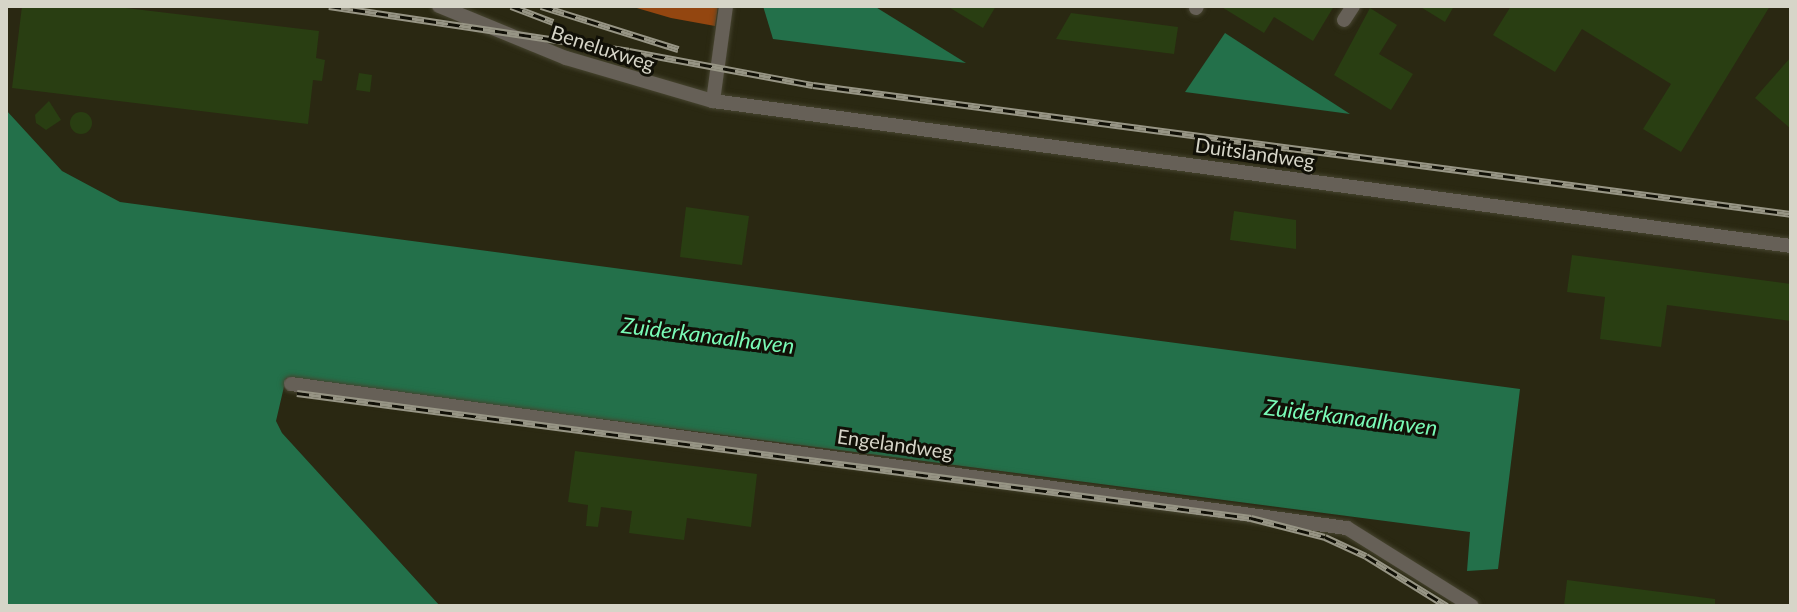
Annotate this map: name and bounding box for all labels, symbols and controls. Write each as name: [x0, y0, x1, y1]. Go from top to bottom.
street label: Beneluxweg: [548, 20, 658, 76]
street label: Duitslandweg: [1194, 133, 1316, 173]
water label: Zuiderkanaalhaven: [620, 311, 796, 359]
water label: Zuiderkanaalhaven: [1263, 393, 1439, 441]
street label: Engelandweg: [836, 424, 954, 464]

